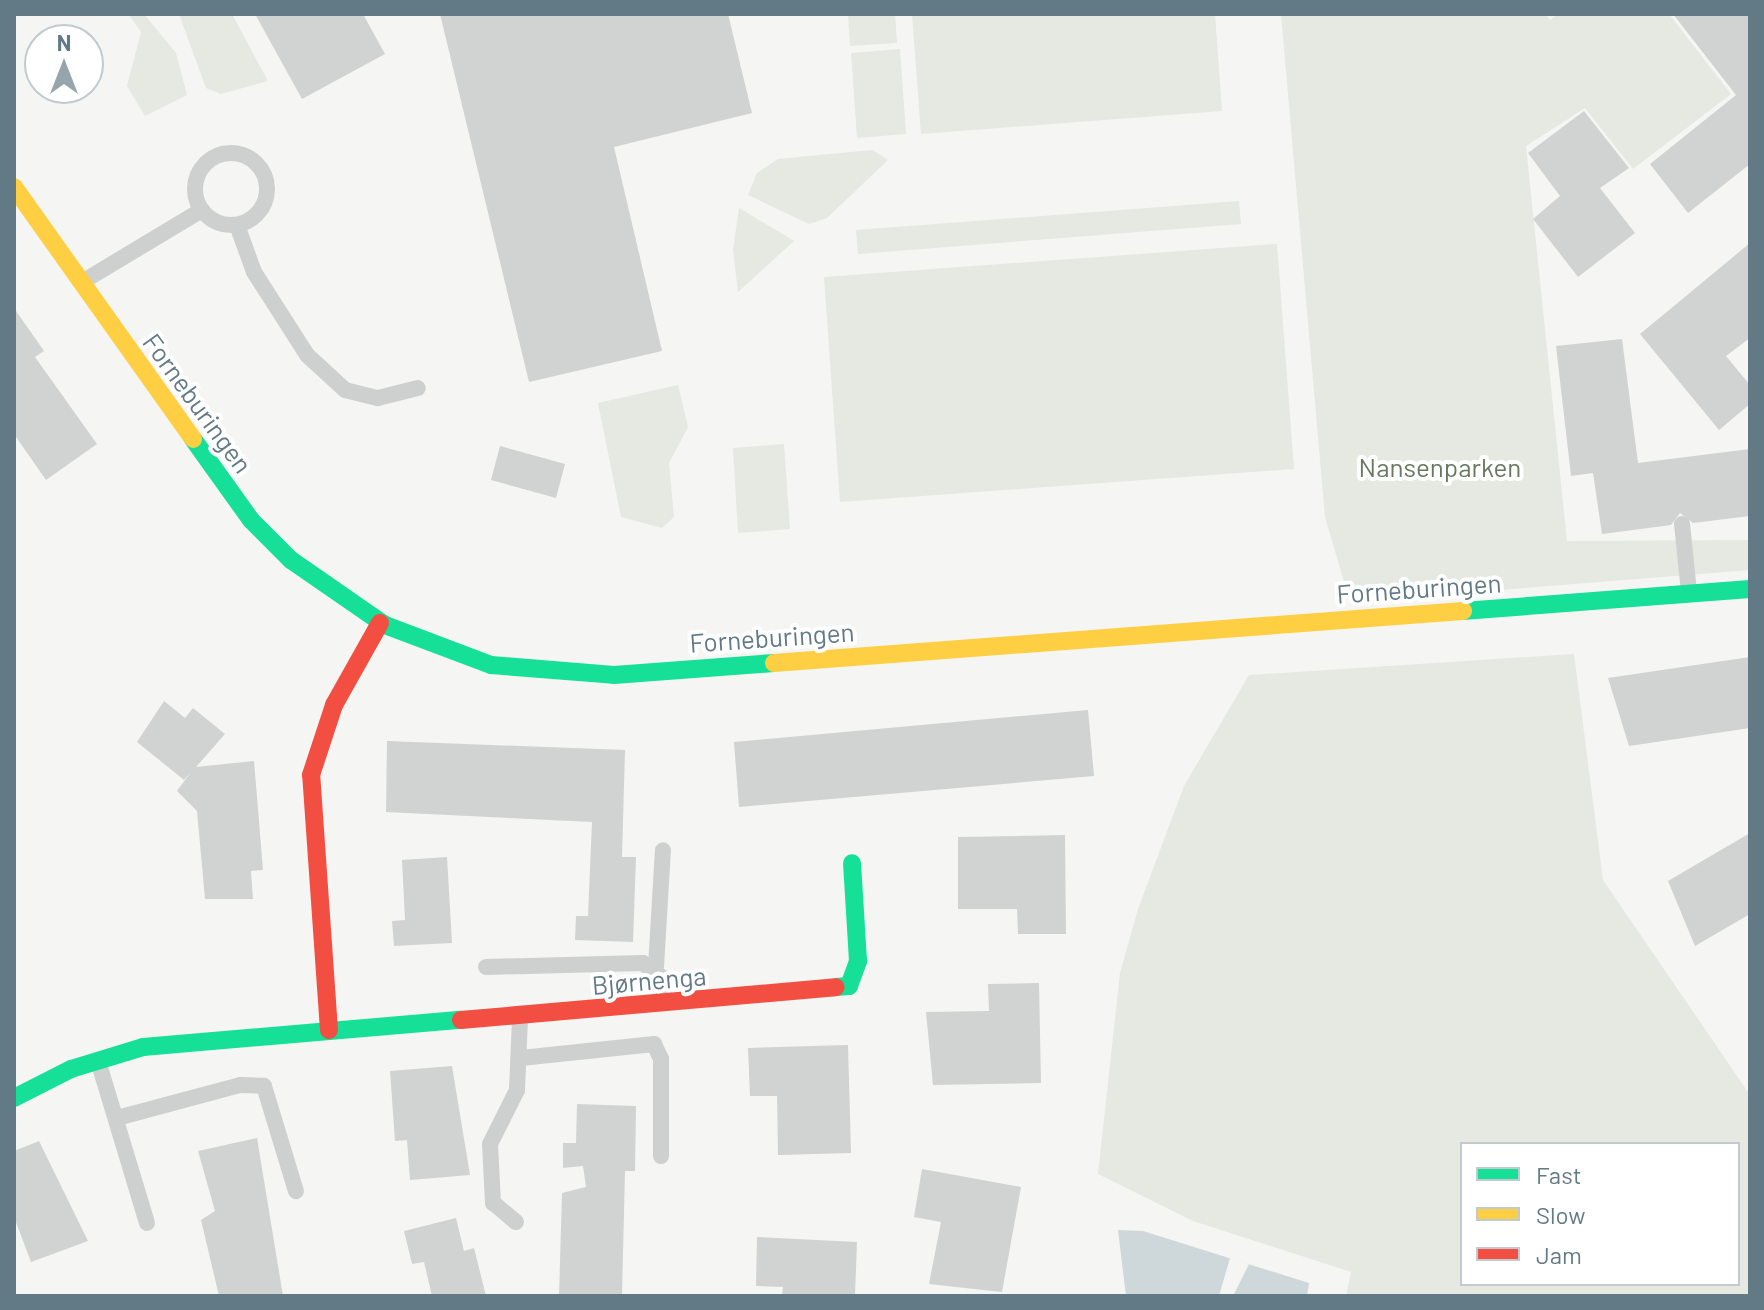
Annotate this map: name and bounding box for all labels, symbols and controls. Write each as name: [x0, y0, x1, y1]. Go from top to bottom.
north arrow: [24, 24, 104, 104]
text: N: [57, 29, 71, 55]
street label: Forneburingen: [137, 327, 259, 479]
park label: Nansenparken: [1359, 451, 1521, 483]
street label: Forneburingen: [1336, 567, 1502, 609]
street label: Forneburingen: [689, 616, 855, 658]
street label: Bjørnenga: [590, 959, 708, 1001]
legend: [1460, 1142, 1740, 1286]
text: Fast: [1536, 1160, 1581, 1189]
text: Slow: [1536, 1200, 1585, 1229]
text: Jam: [1536, 1240, 1582, 1269]

